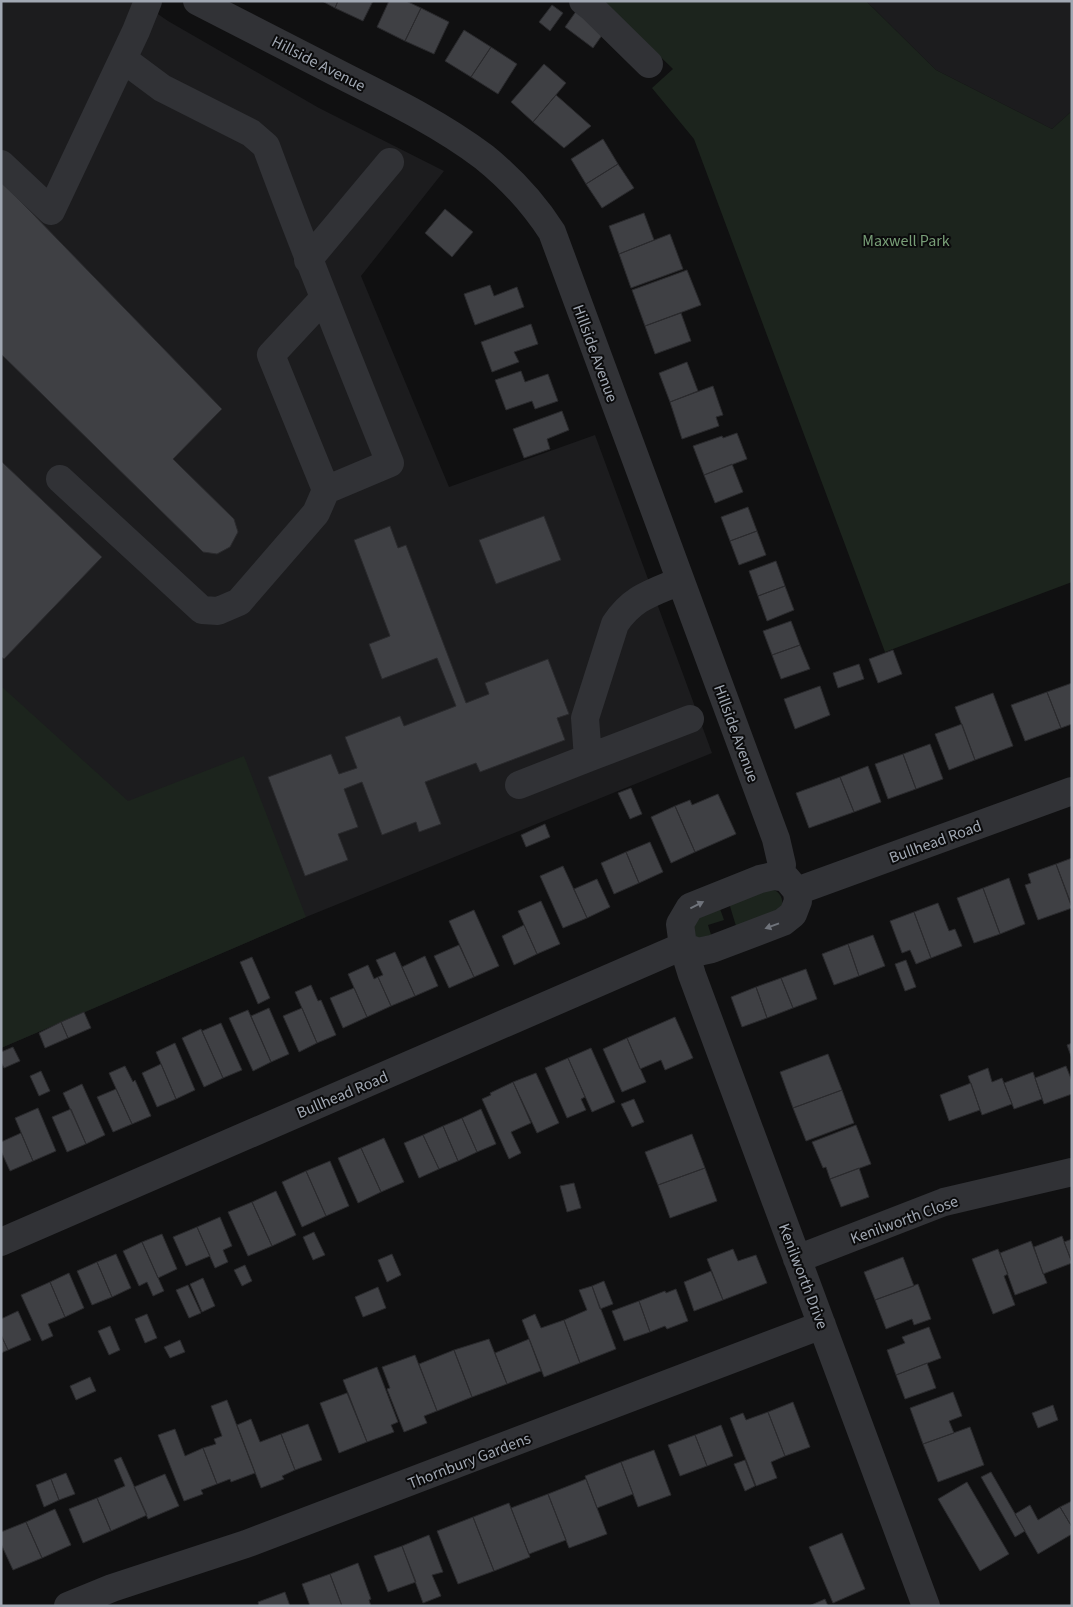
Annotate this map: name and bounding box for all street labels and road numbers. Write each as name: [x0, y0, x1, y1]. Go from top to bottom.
street label: Hillside Avenue: [268, 31, 369, 97]
street label: Hillside Avenue: [567, 301, 623, 405]
street label: Hillside Avenue: [708, 681, 764, 785]
street label: Bullhead Road: [886, 815, 985, 869]
street label: Bullhead Road: [293, 1066, 391, 1124]
street label: Kenilworth Close: [847, 1190, 961, 1250]
street label: Kenilworth Drive: [773, 1220, 833, 1332]
street label: Thornbury Gardens: [405, 1427, 534, 1495]

